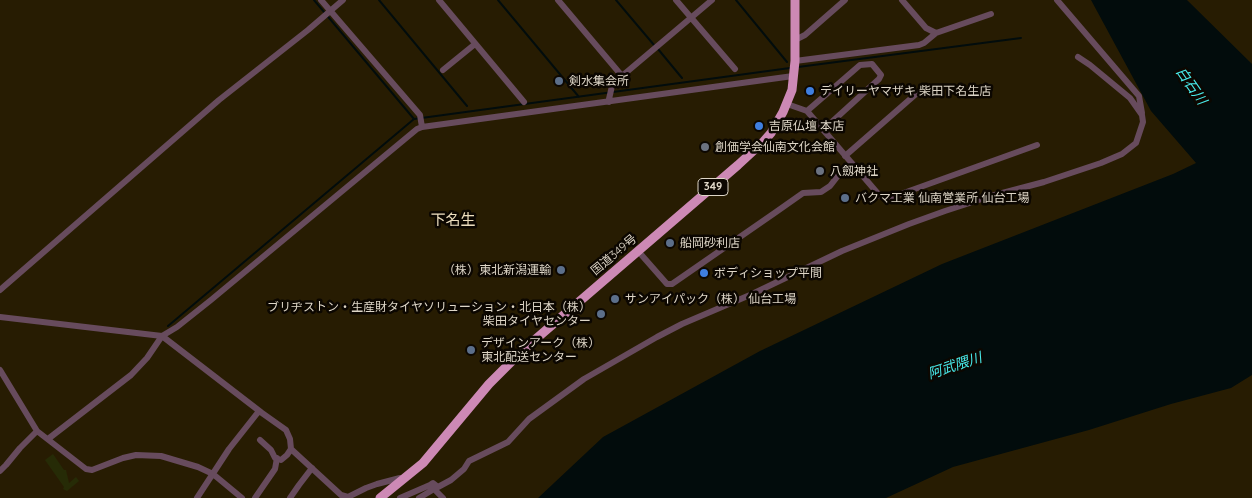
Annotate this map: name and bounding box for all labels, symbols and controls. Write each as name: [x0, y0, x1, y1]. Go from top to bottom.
water label: 白石川: [1172, 64, 1210, 108]
place label: 剣水集会所: [569, 74, 629, 88]
marker: 剣水集会所: [553, 75, 565, 87]
place label: デイリーヤマザキ 柴田下名生店: [820, 84, 991, 98]
marker: デイリーヤマザキ 柴田下名生店: [804, 85, 816, 97]
place label: 吉原仏壇 本店: [769, 119, 844, 133]
marker: 吉原仏壇 本店: [753, 120, 765, 132]
place label: 創価学会仙南文化会館: [715, 140, 835, 154]
marker: 創価学会仙南文化会館: [699, 141, 711, 153]
place label: 八劔神社: [830, 164, 878, 178]
marker: 八劔神社: [814, 165, 826, 177]
road number: 349: [698, 178, 728, 196]
place label: バクマ工業 仙南営業所 仙台工場: [855, 191, 1030, 205]
marker: バクマ工業 仙南営業所 仙台工場: [839, 192, 851, 204]
district label: 下名生: [431, 211, 475, 229]
street label: 国道349号: [588, 232, 640, 278]
place label: 船岡砂利店: [680, 236, 740, 250]
marker: 船岡砂利店: [664, 237, 676, 249]
place label: （株）東北新潟運輸: [443, 263, 551, 277]
marker: （株）東北新潟運輸: [555, 264, 567, 276]
place label: ボディショップ平間: [714, 266, 822, 280]
marker: ボディショップ平間: [698, 267, 710, 279]
place label: サンアイパック（株） 仙台工場: [625, 292, 796, 306]
marker: サンアイパック（株） 仙台工場: [609, 293, 621, 305]
place label: ブリヂストン・生産財タイヤソリューション・北日本（株） 柴田タイヤセンター: [267, 300, 591, 328]
marker: ブリヂストン・生産財タイヤソリューション・北日本（株） 柴田タイヤセンター: [595, 308, 607, 320]
place label: デザインアーク（株） 東北配送センター: [481, 336, 600, 364]
marker: デザインアーク（株） 東北配送センター: [465, 344, 477, 356]
water label: 阿武隈川: [926, 349, 984, 383]

